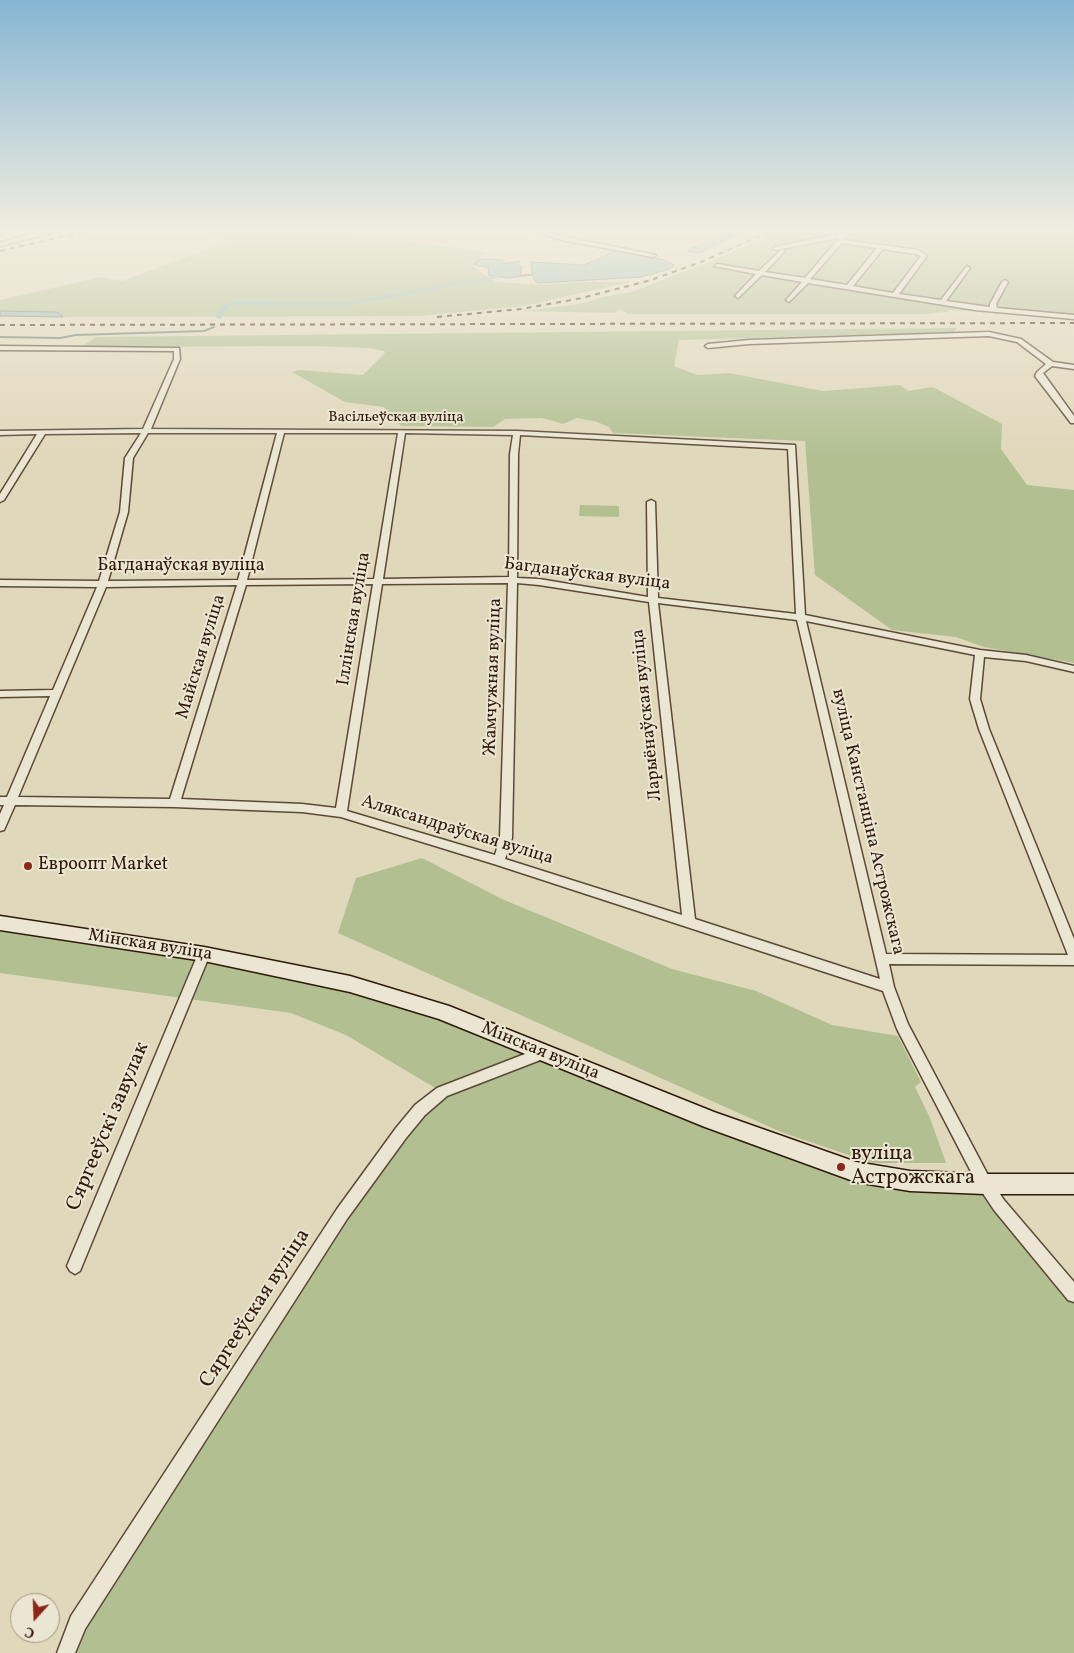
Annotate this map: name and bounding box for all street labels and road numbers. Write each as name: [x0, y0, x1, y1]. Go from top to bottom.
street label: Васільеўская вуліца: [328, 409, 464, 427]
street label: Іллінская вуліца: [334, 551, 376, 687]
street label: Багданаўская вуліца: [502, 554, 672, 596]
street label: Багданаўская вуліца: [97, 556, 265, 578]
street label: Майская вуліца: [173, 592, 231, 722]
street label: Жамчужная вуліца: [480, 598, 508, 756]
street label: Ларыёнаўская вуліца: [628, 628, 668, 802]
street label: вуліца Канстанціна Астрожскага: [826, 687, 908, 957]
street label: Аляксандраўская вуліца: [358, 791, 556, 871]
street label: Мінская вуліца: [86, 926, 214, 966]
street label: Мінская вуліца: [478, 1018, 602, 1086]
street label: Сяргееўскі завулак: [62, 1039, 156, 1215]
street label: Сяргееўская вуліца: [195, 1225, 317, 1393]

